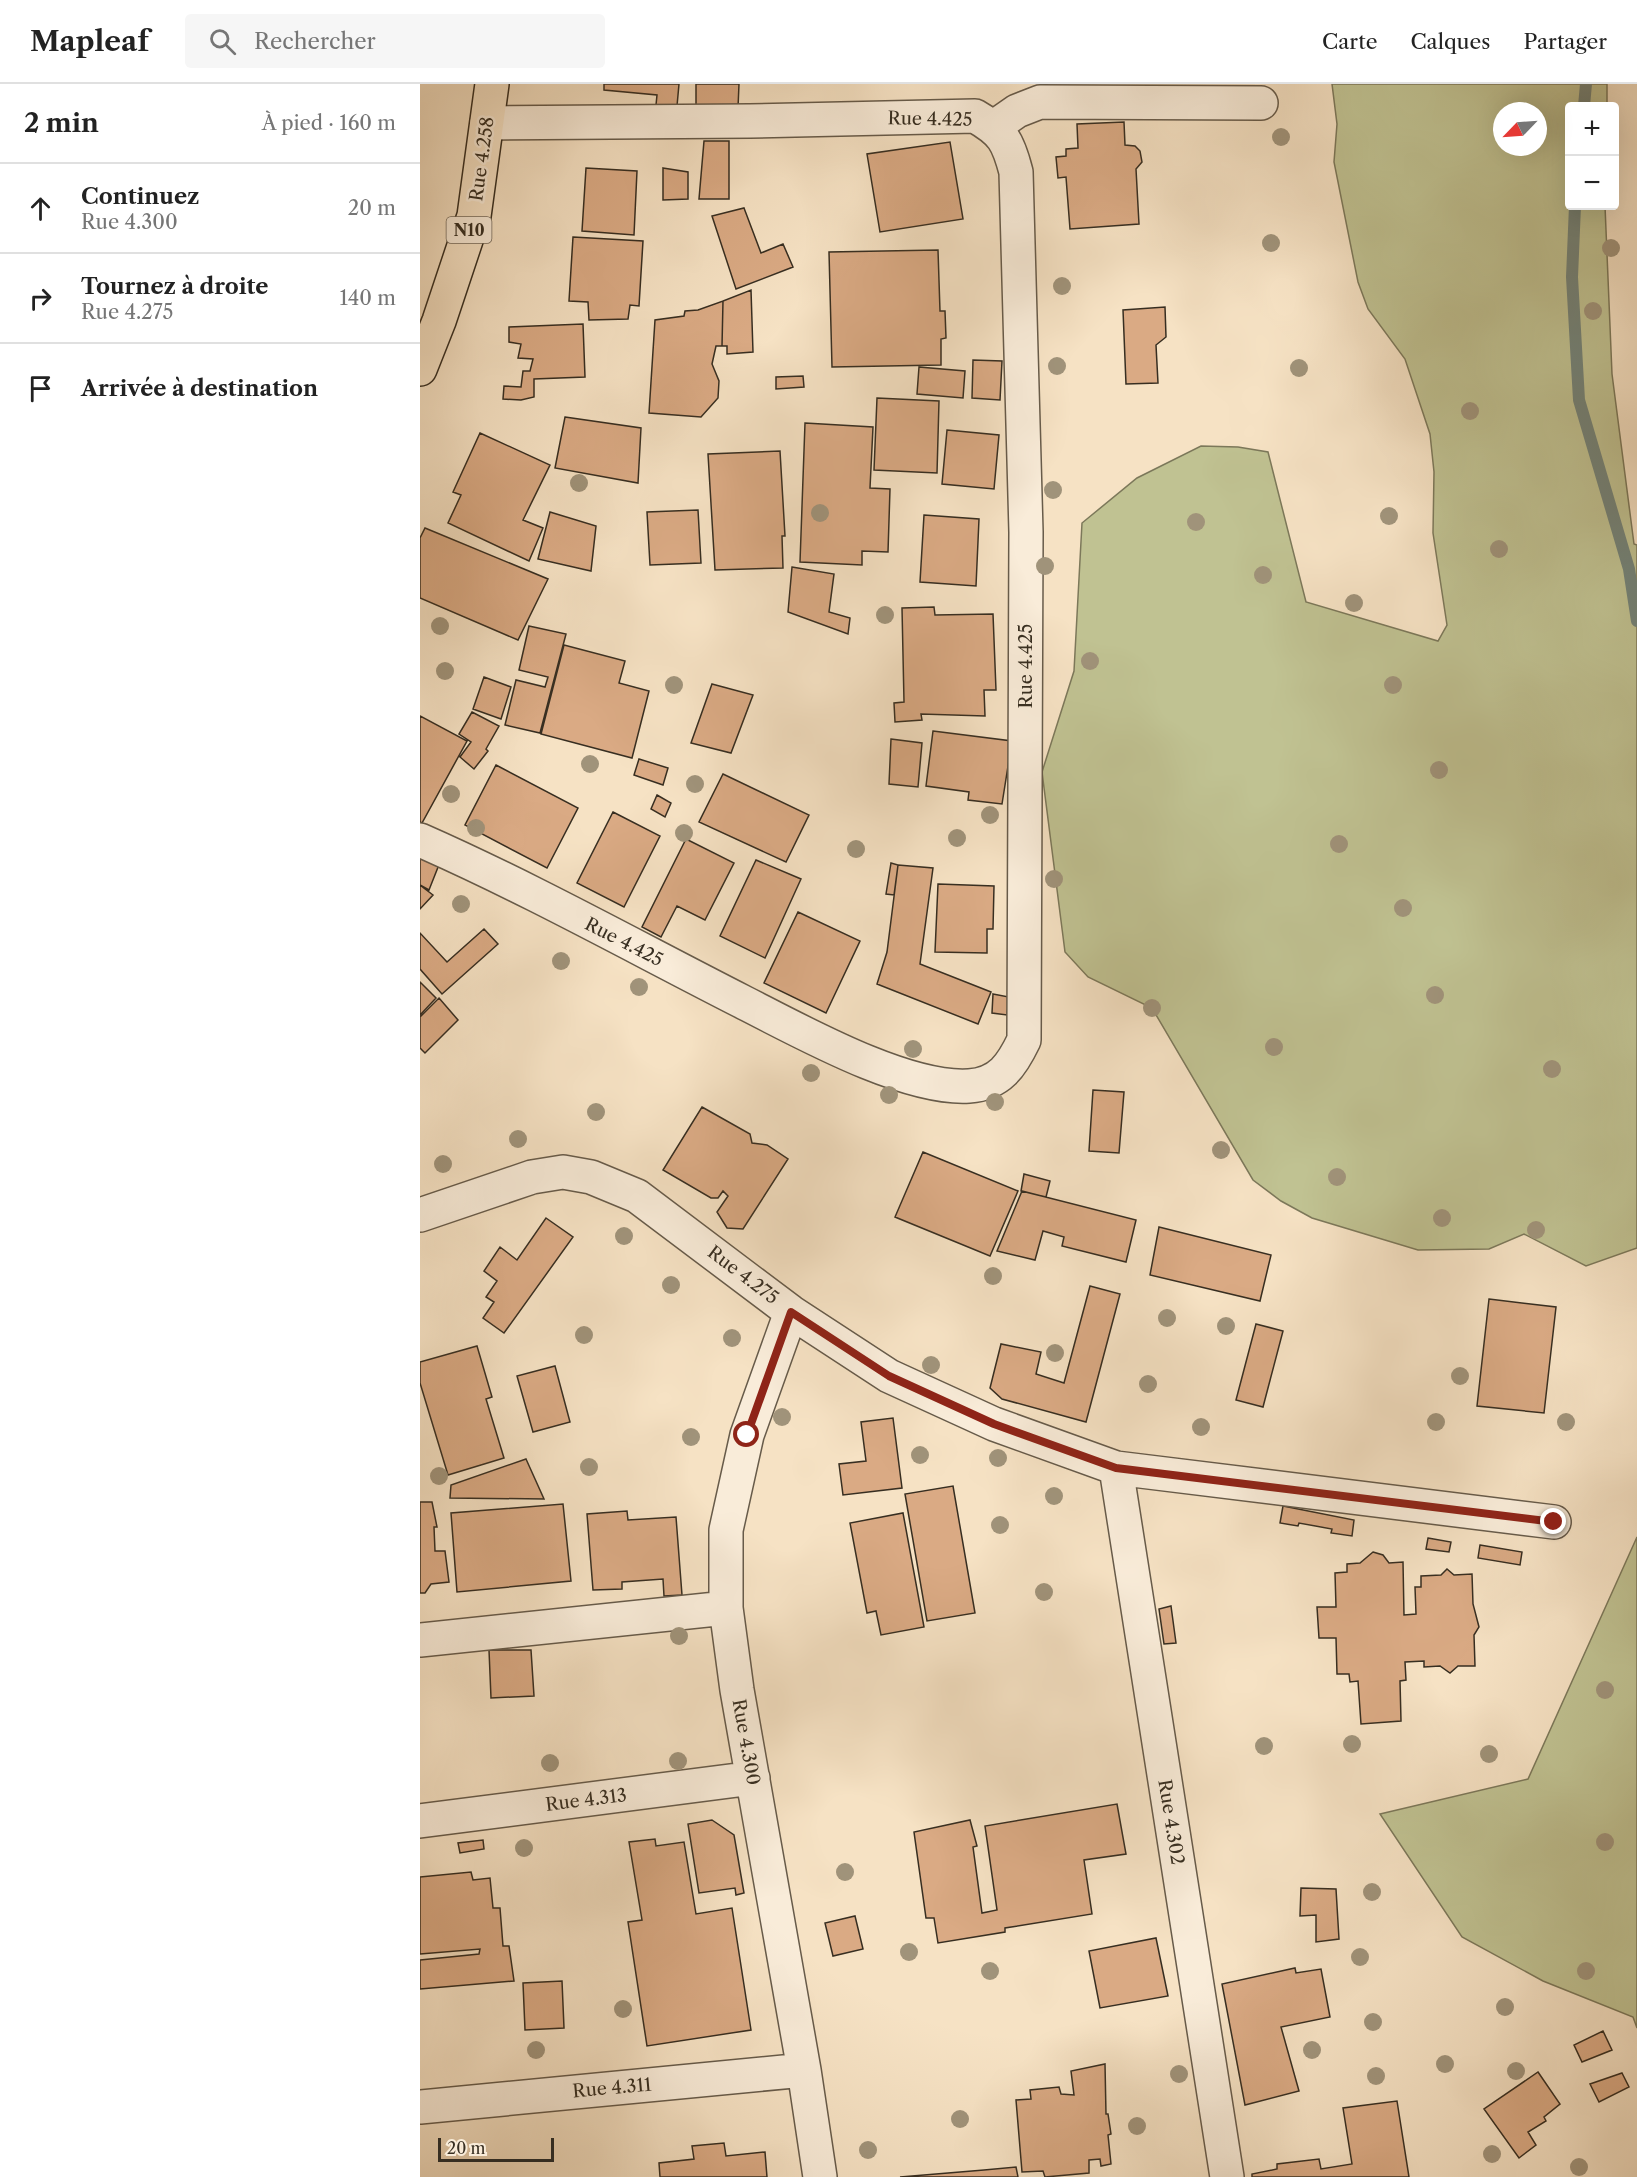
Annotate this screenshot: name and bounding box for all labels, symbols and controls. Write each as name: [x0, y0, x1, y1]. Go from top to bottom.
search box: [185, 14, 605, 68]
text: Mapleaf: [30, 24, 149, 58]
icon: search: [206, 25, 239, 58]
text: Rechercher: [254, 28, 376, 55]
text: Carte: [1322, 29, 1377, 54]
text: Calques: [1410, 29, 1490, 54]
text: Partager: [1523, 29, 1607, 54]
north arrow: [1493, 102, 1547, 156]
map controls: [1565, 102, 1619, 210]
button: +: [1565, 102, 1619, 156]
text: 2 min: [24, 107, 99, 139]
street label: Rue 4.425: [887, 107, 973, 131]
text: À pied · 160 m: [262, 111, 396, 135]
street label: Rue 4.258: [465, 115, 499, 203]
button: −: [1565, 156, 1619, 210]
text: Continuez: [81, 183, 200, 210]
icon: ahead: [24, 192, 57, 225]
text: 20 m: [348, 196, 396, 220]
text: Rue 4.300: [81, 210, 178, 234]
road number: N10: [446, 217, 492, 243]
text: Tournez à droite: [81, 273, 268, 300]
icon: right: [24, 282, 57, 315]
text: 140 m: [339, 286, 396, 310]
text: Rue 4.275: [81, 300, 173, 324]
icon: arrive: [24, 372, 57, 405]
text: Arrivée à destination: [81, 375, 318, 402]
street label: Rue 4.425: [1015, 624, 1037, 708]
street label: Rue 4.425: [581, 913, 667, 971]
street label: Rue 4.275: [703, 1241, 783, 1309]
route start: [733, 1421, 759, 1447]
route end: [1540, 1508, 1566, 1534]
street label: Rue 4.300: [728, 1697, 764, 1787]
street label: Rue 4.302: [1153, 1778, 1189, 1866]
street label: Rue 4.313: [544, 1784, 628, 1816]
street label: Rue 4.311: [572, 2074, 653, 2102]
scale bar: [438, 2135, 554, 2162]
text: 20 m: [447, 2138, 486, 2158]

